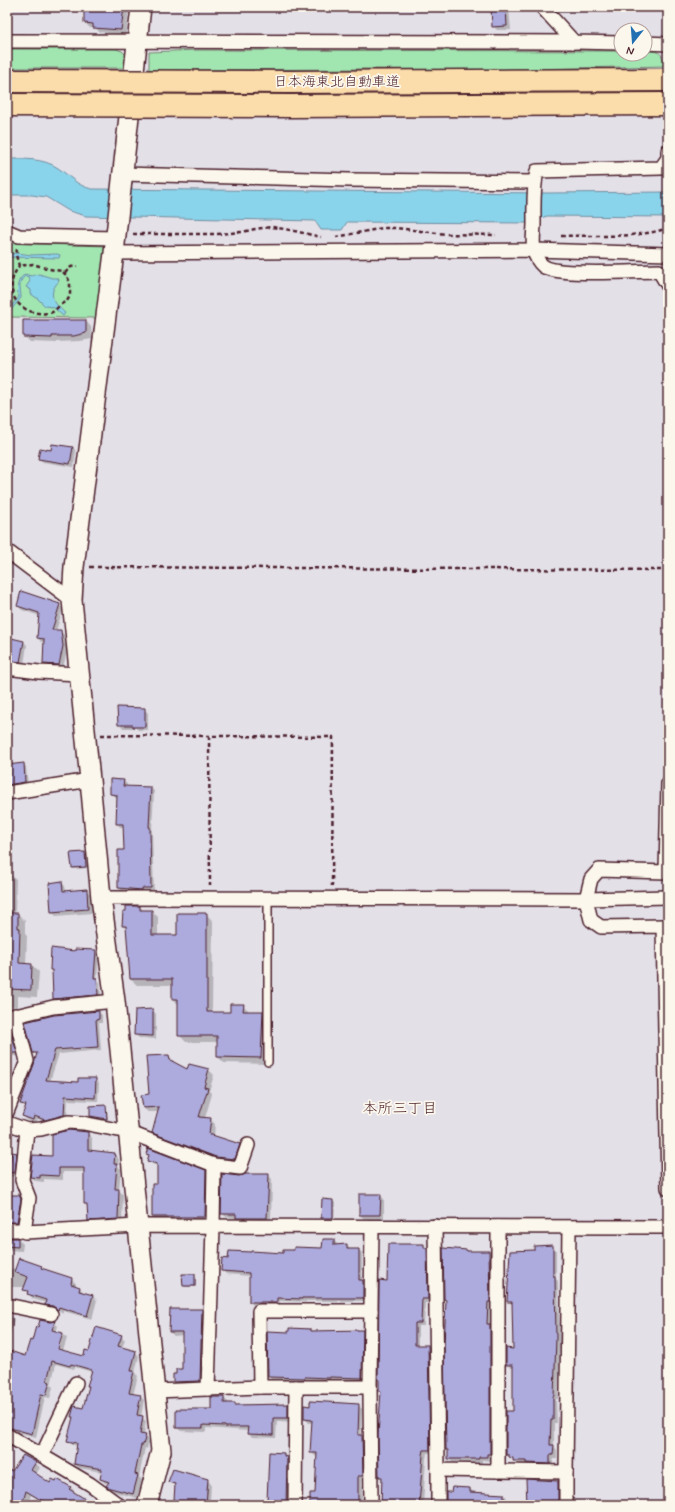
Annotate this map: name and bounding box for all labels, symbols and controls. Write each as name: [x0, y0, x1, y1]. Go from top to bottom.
north arrow: [613, 22, 653, 62]
text: N: [625, 43, 636, 58]
street label: 日本海東北自動車道: [274, 73, 400, 91]
district label: 本所三丁目: [362, 1099, 438, 1119]

